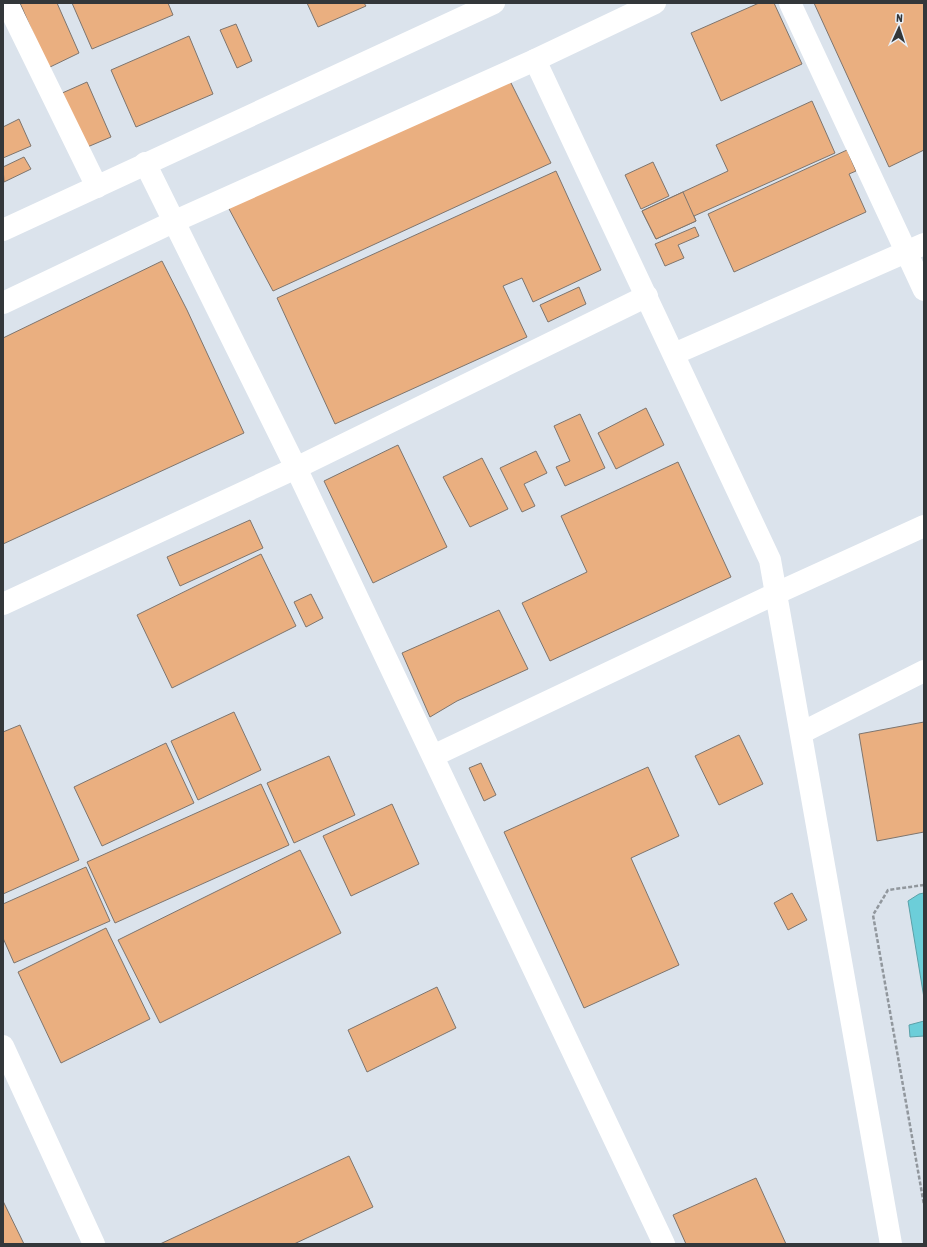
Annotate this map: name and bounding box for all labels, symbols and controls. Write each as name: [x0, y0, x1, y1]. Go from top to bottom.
north arrow: [879, 8, 919, 48]
text: N: [896, 12, 903, 24]

